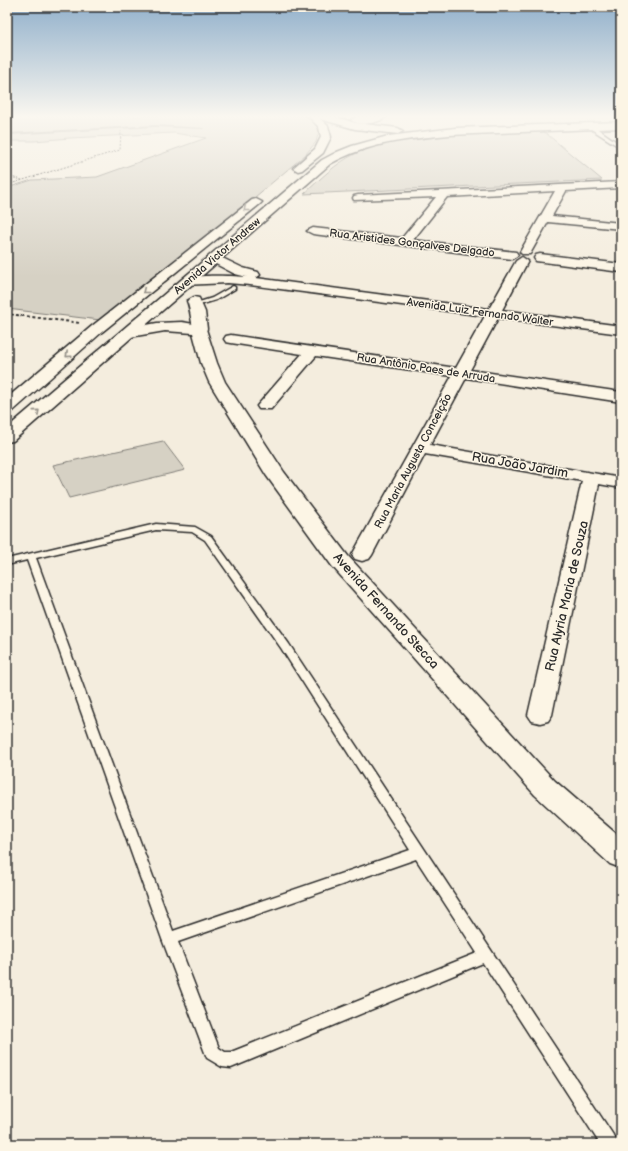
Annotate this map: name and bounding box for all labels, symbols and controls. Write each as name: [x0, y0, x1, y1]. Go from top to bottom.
one-way arrow: [244, 205, 251, 212]
street label: Avenida Victor Andrew: [171, 214, 263, 297]
street label: Rua Aristides Gonçalves Delgado: [329, 226, 495, 260]
one-way arrow: [142, 286, 149, 293]
street label: Avenida Luiz Fernando Walter: [406, 295, 555, 329]
one-way arrow: [65, 350, 73, 357]
street label: Rua Antônio Paes de Arruda: [356, 351, 496, 385]
street label: Rua Maria Augusta Conceição: [372, 391, 454, 531]
one-way arrow: [32, 410, 39, 417]
street label: Rua João Jardim: [470, 449, 570, 481]
street label: Rua Alyria Maria de Souza: [542, 519, 592, 673]
street label: Avenida Fernando Stecca: [330, 550, 442, 672]

